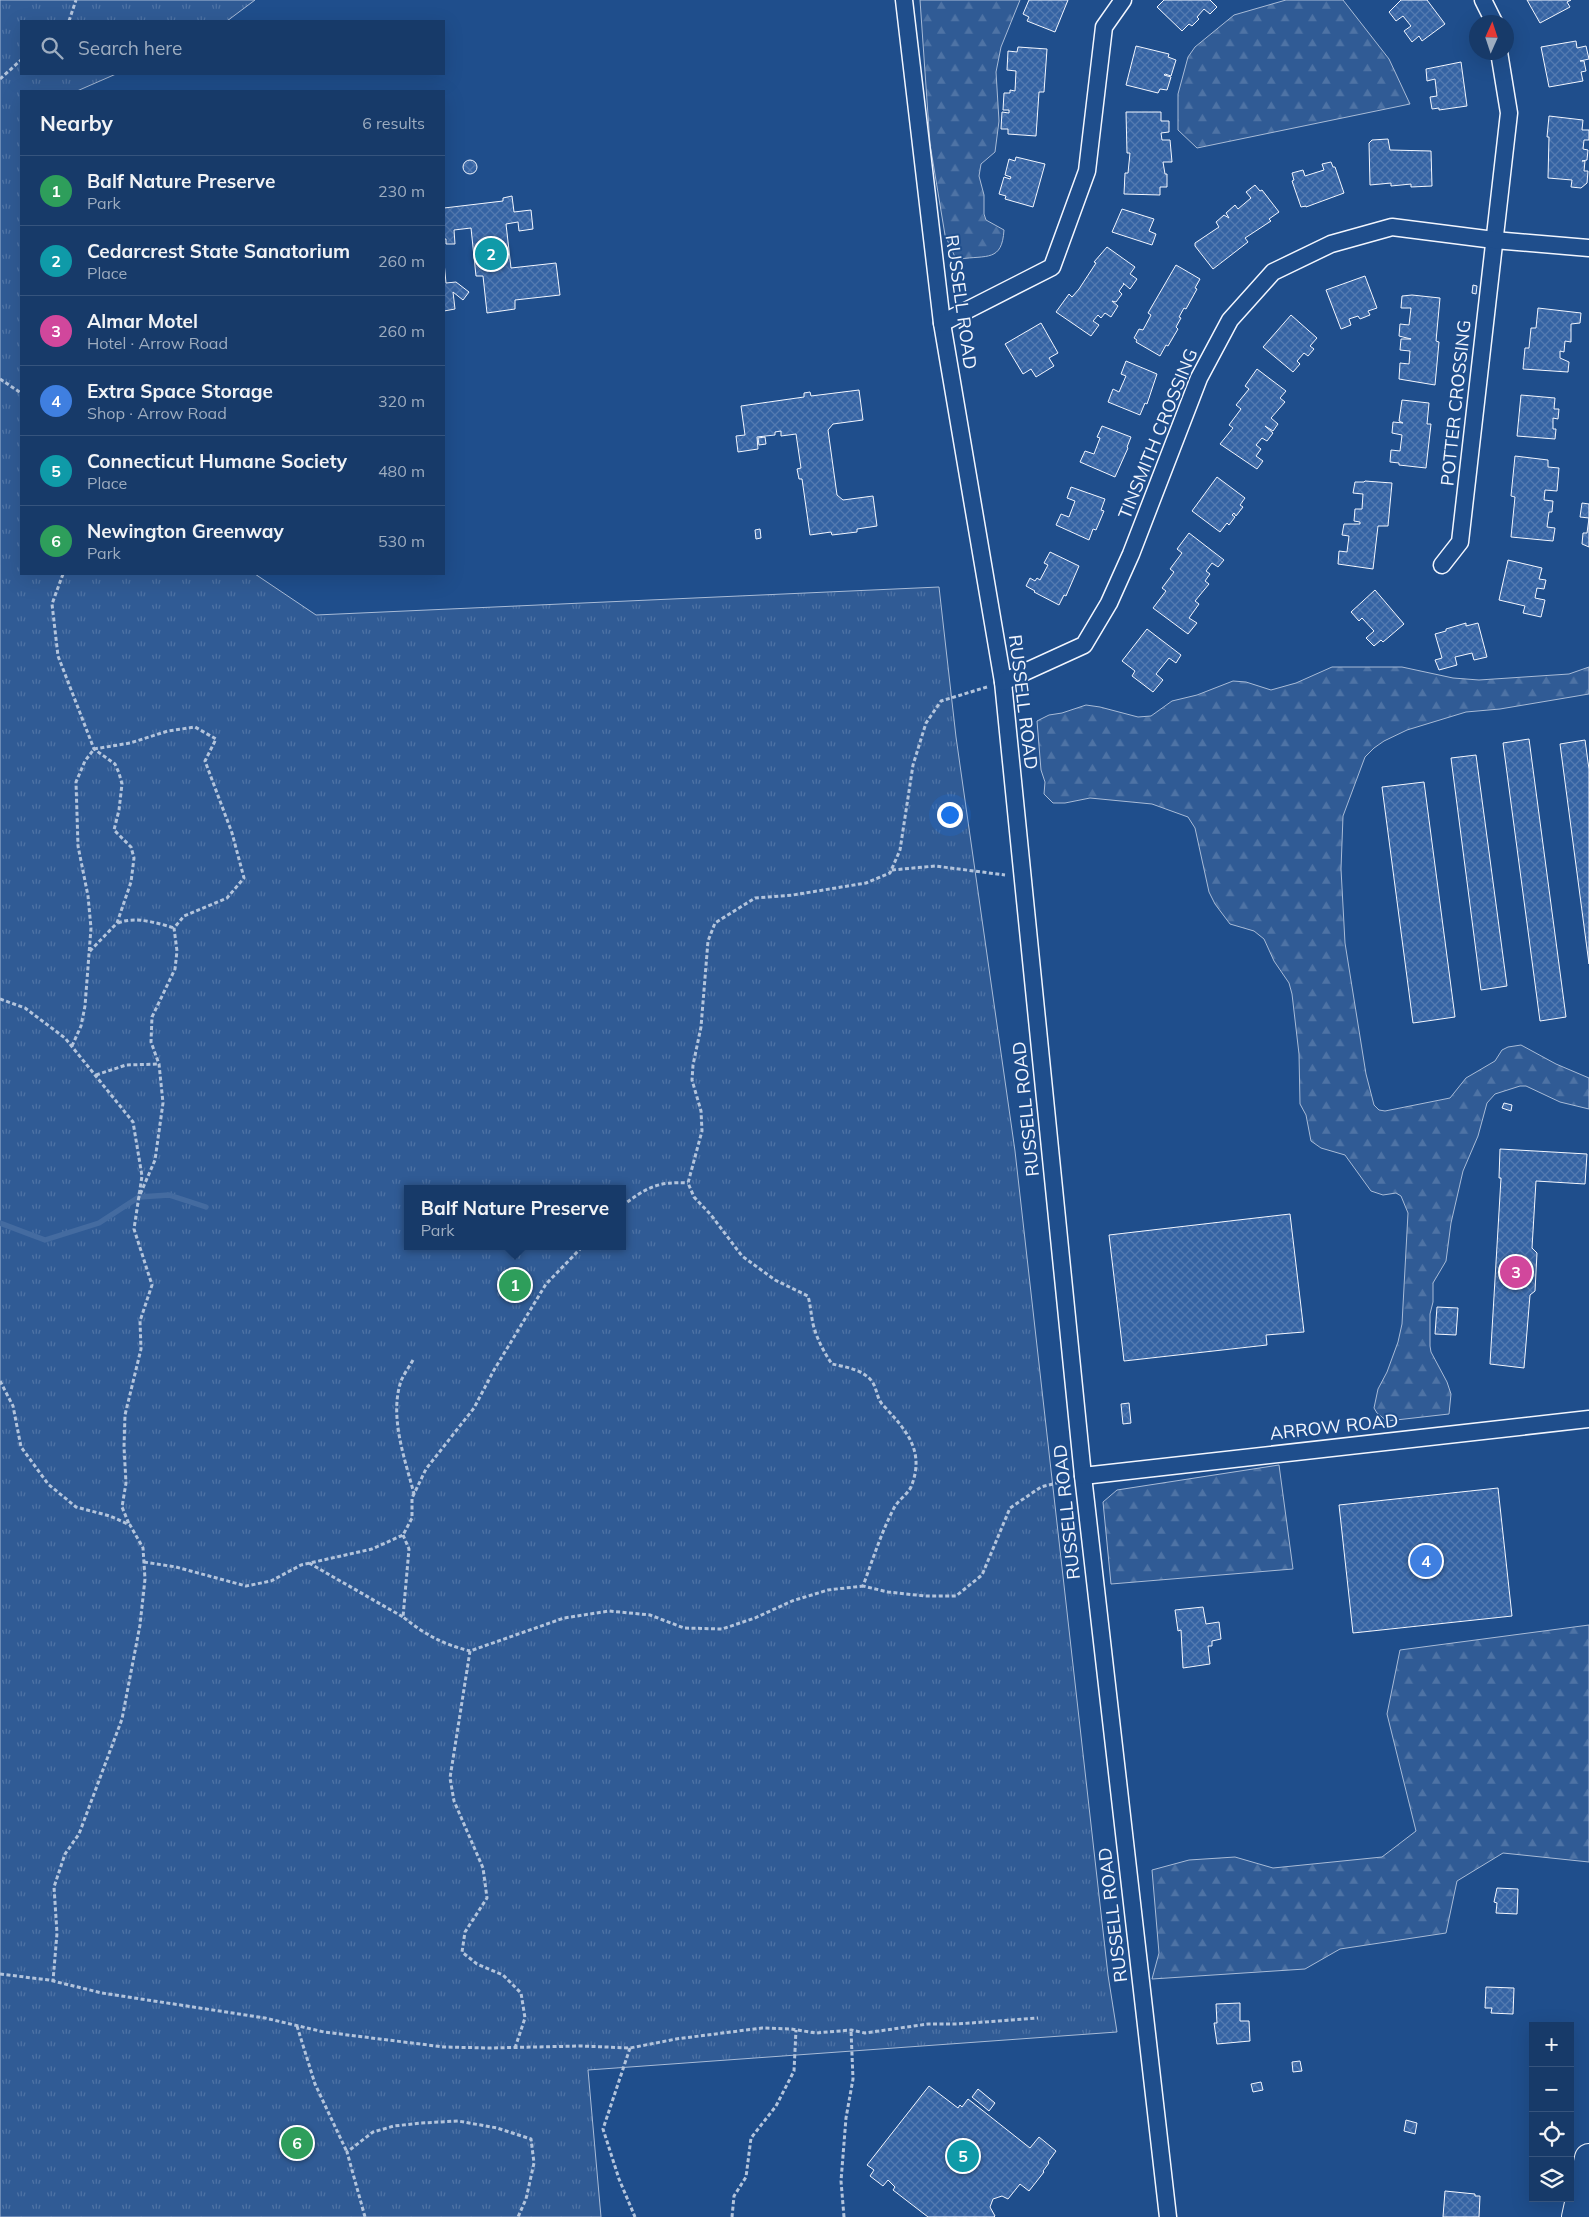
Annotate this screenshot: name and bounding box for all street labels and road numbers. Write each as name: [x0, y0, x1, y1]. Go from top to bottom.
street label: RUSSELL ROAD: [941, 233, 982, 371]
street label: POTTER CROSSING: [1435, 319, 1476, 487]
street label: TINSMITH CROSSING: [1113, 345, 1202, 522]
street label: RUSSELL ROAD: [1004, 633, 1043, 771]
street label: RUSSELL ROAD: [1007, 1040, 1044, 1178]
street label: ARROW ROAD: [1269, 1408, 1399, 1445]
street label: RUSSELL ROAD: [1048, 1443, 1085, 1581]
street label: RUSSELL ROAD: [1093, 1846, 1132, 1984]

